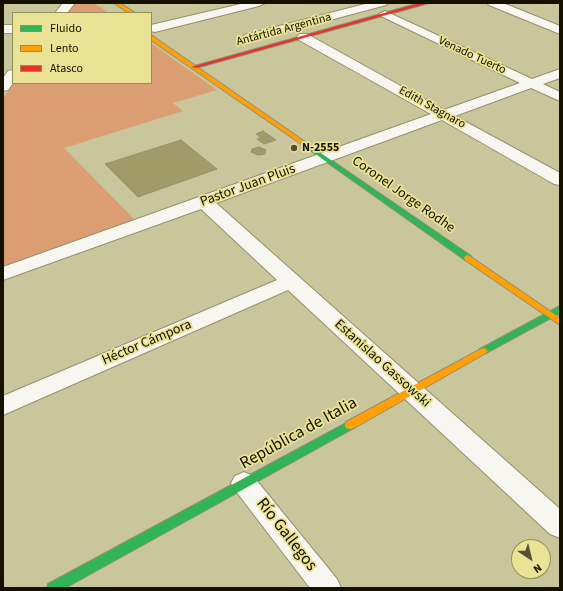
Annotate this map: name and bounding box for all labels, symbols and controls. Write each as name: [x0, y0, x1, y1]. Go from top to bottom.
street label: Antártida Argentina: [235, 10, 333, 50]
legend: [12, 12, 152, 84]
text: Fluido: [50, 20, 82, 37]
street label: Venado Tuerto: [436, 34, 508, 78]
text: Lento: [50, 40, 79, 57]
text: Atasco: [50, 60, 83, 77]
street label: Edith Stagnaro: [396, 84, 468, 132]
place label: N-2555: [302, 141, 339, 155]
marker: N-2555: [289, 143, 299, 153]
street label: Coronel Jorge Rodhe: [348, 153, 458, 237]
street label: Pastor Juan Pluis: [198, 161, 298, 211]
street label: Estanislao Gassowski: [330, 316, 434, 412]
street label: Héctor Cámpora: [100, 317, 194, 369]
street label: República de Italia: [237, 393, 361, 475]
street label: Río Gallegos: [251, 494, 321, 576]
north arrow: [511, 539, 551, 579]
text: N: [530, 560, 545, 577]

